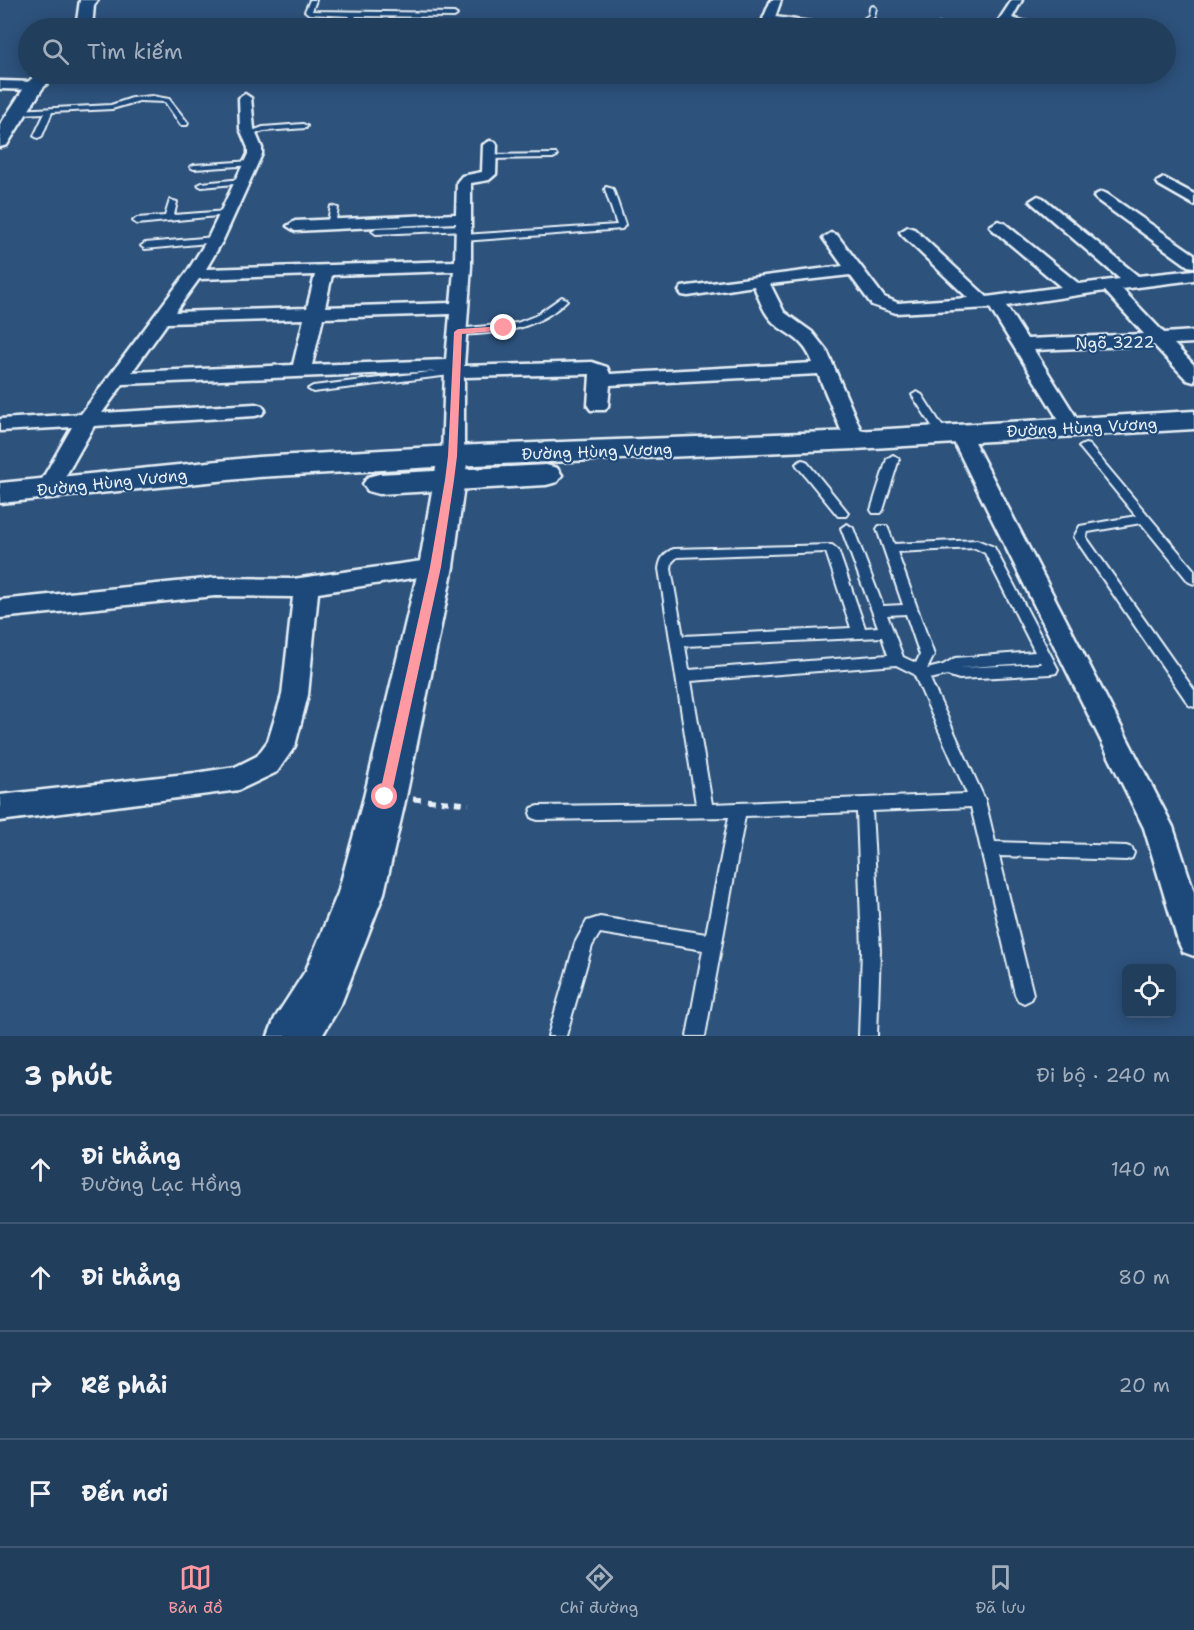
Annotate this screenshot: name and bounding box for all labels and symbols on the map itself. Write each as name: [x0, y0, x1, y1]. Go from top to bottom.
route end: [490, 314, 516, 340]
street label: Ngõ 3222: [1075, 331, 1155, 354]
street label: Đường Hùng Vương: [1006, 413, 1158, 442]
street label: Đường Hùng Vương: [521, 438, 673, 465]
street label: Đường Hùng Vương: [36, 464, 188, 501]
route start: [371, 783, 397, 809]

